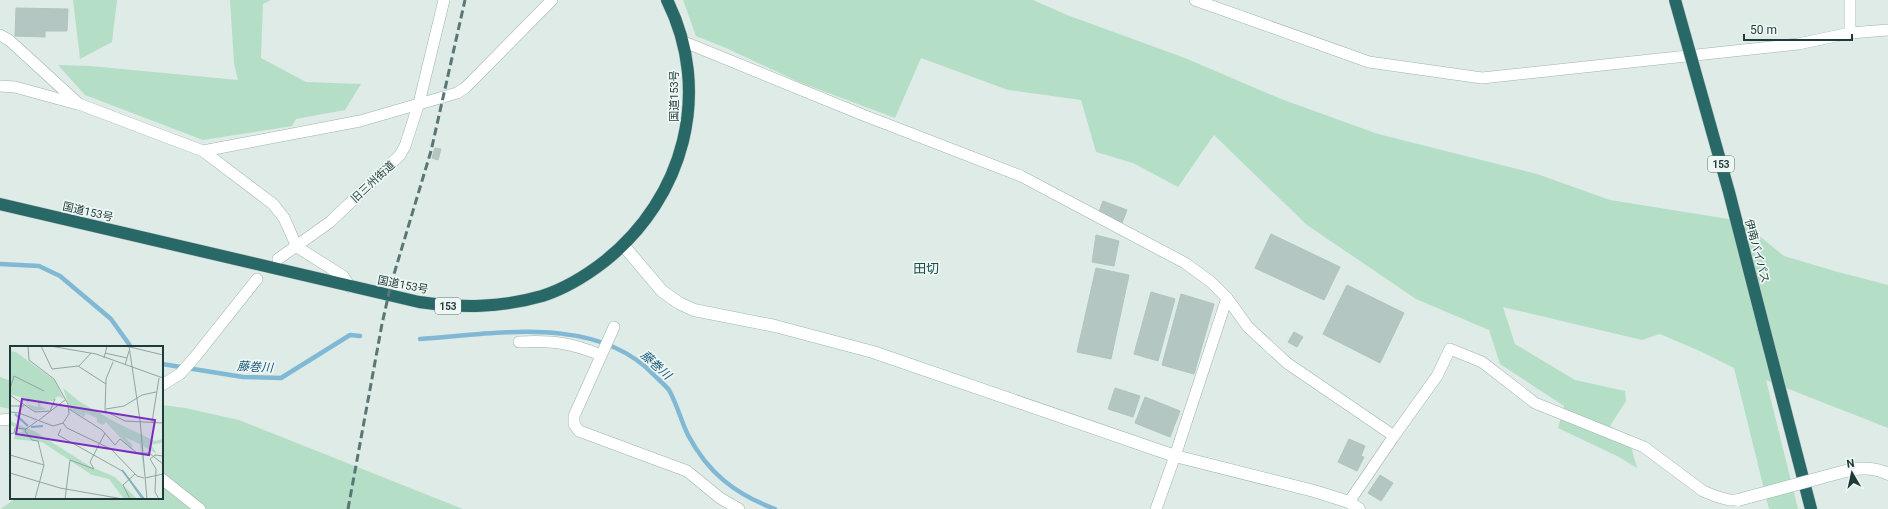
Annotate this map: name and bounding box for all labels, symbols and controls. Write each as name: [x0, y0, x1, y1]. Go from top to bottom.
scale bar: [1744, 16, 1852, 42]
text: 50 m: [1750, 23, 1777, 37]
street label: 国道153号: [668, 70, 681, 122]
road number: 153: [1708, 156, 1734, 172]
street label: 旧三州街道: [348, 158, 398, 206]
street label: 国道153号: [61, 200, 115, 224]
street label: 伊南バイパス: [1742, 218, 1772, 284]
district label: 田切: [913, 261, 939, 276]
street label: 国道153号: [376, 274, 430, 296]
road number: 153: [435, 298, 461, 314]
inset map: [10, 346, 163, 499]
water label: 藤巻川: [638, 348, 676, 384]
water label: 藤巻川: [237, 359, 275, 375]
north arrow: [1832, 453, 1872, 493]
text: N: [1846, 457, 1856, 471]

